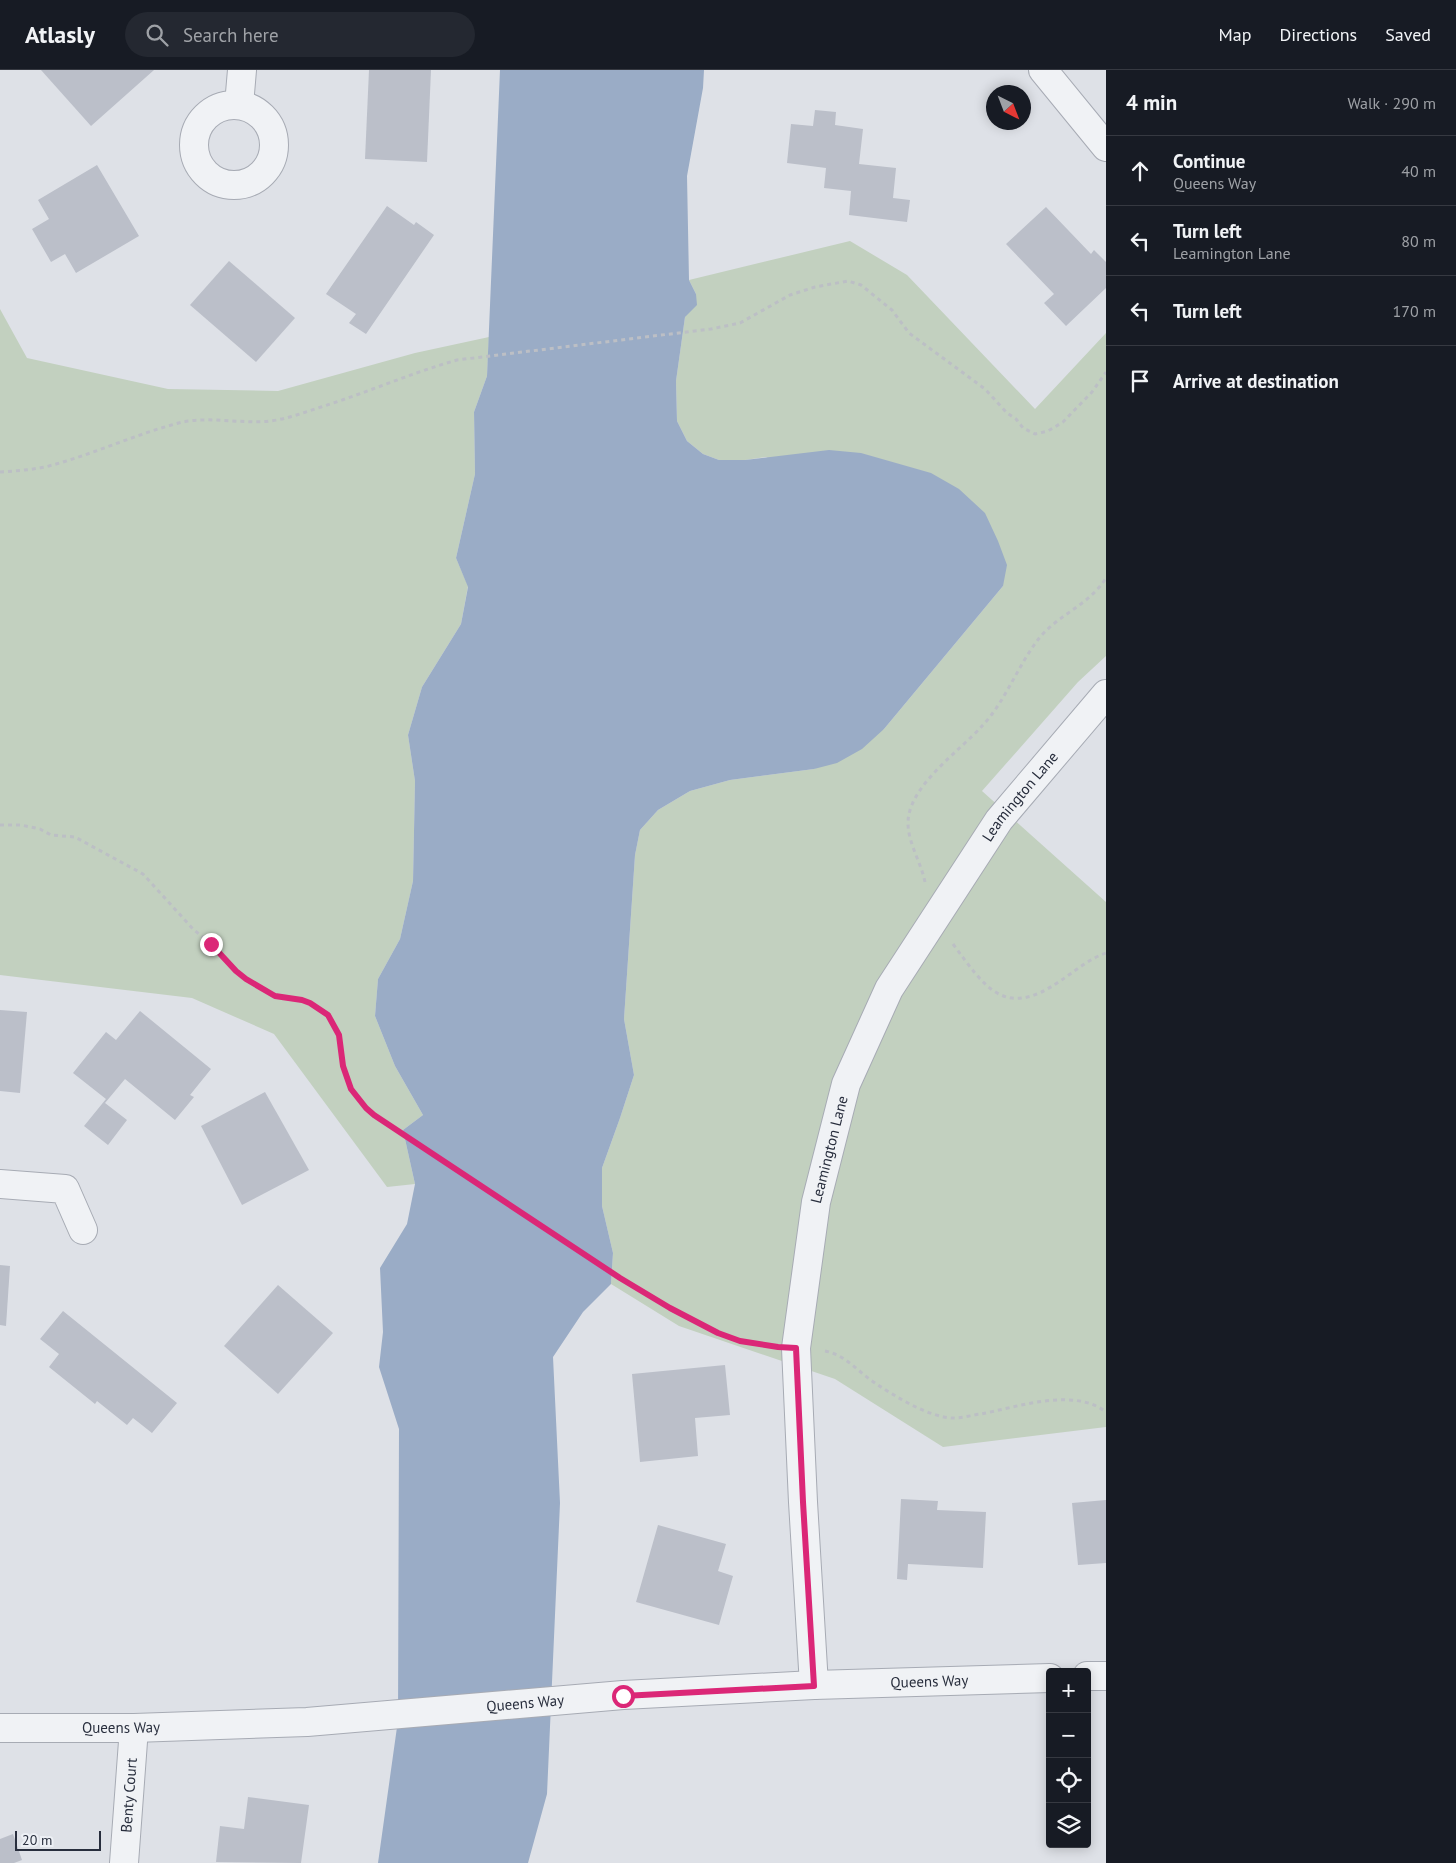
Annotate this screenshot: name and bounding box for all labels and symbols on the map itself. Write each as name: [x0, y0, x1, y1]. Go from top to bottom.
north arrow: [986, 85, 1031, 130]
street label: Leamington Lane: [978, 747, 1062, 845]
route end: [200, 933, 223, 956]
street label: Leamington Lane: [806, 1094, 852, 1205]
street label: Queens Way: [890, 1670, 969, 1692]
route start: [612, 1685, 635, 1708]
street label: Queens Way: [485, 1690, 565, 1716]
street label: Queens Way: [82, 1717, 160, 1737]
street label: Benty Court: [116, 1757, 141, 1833]
scale bar: [15, 1828, 101, 1851]

